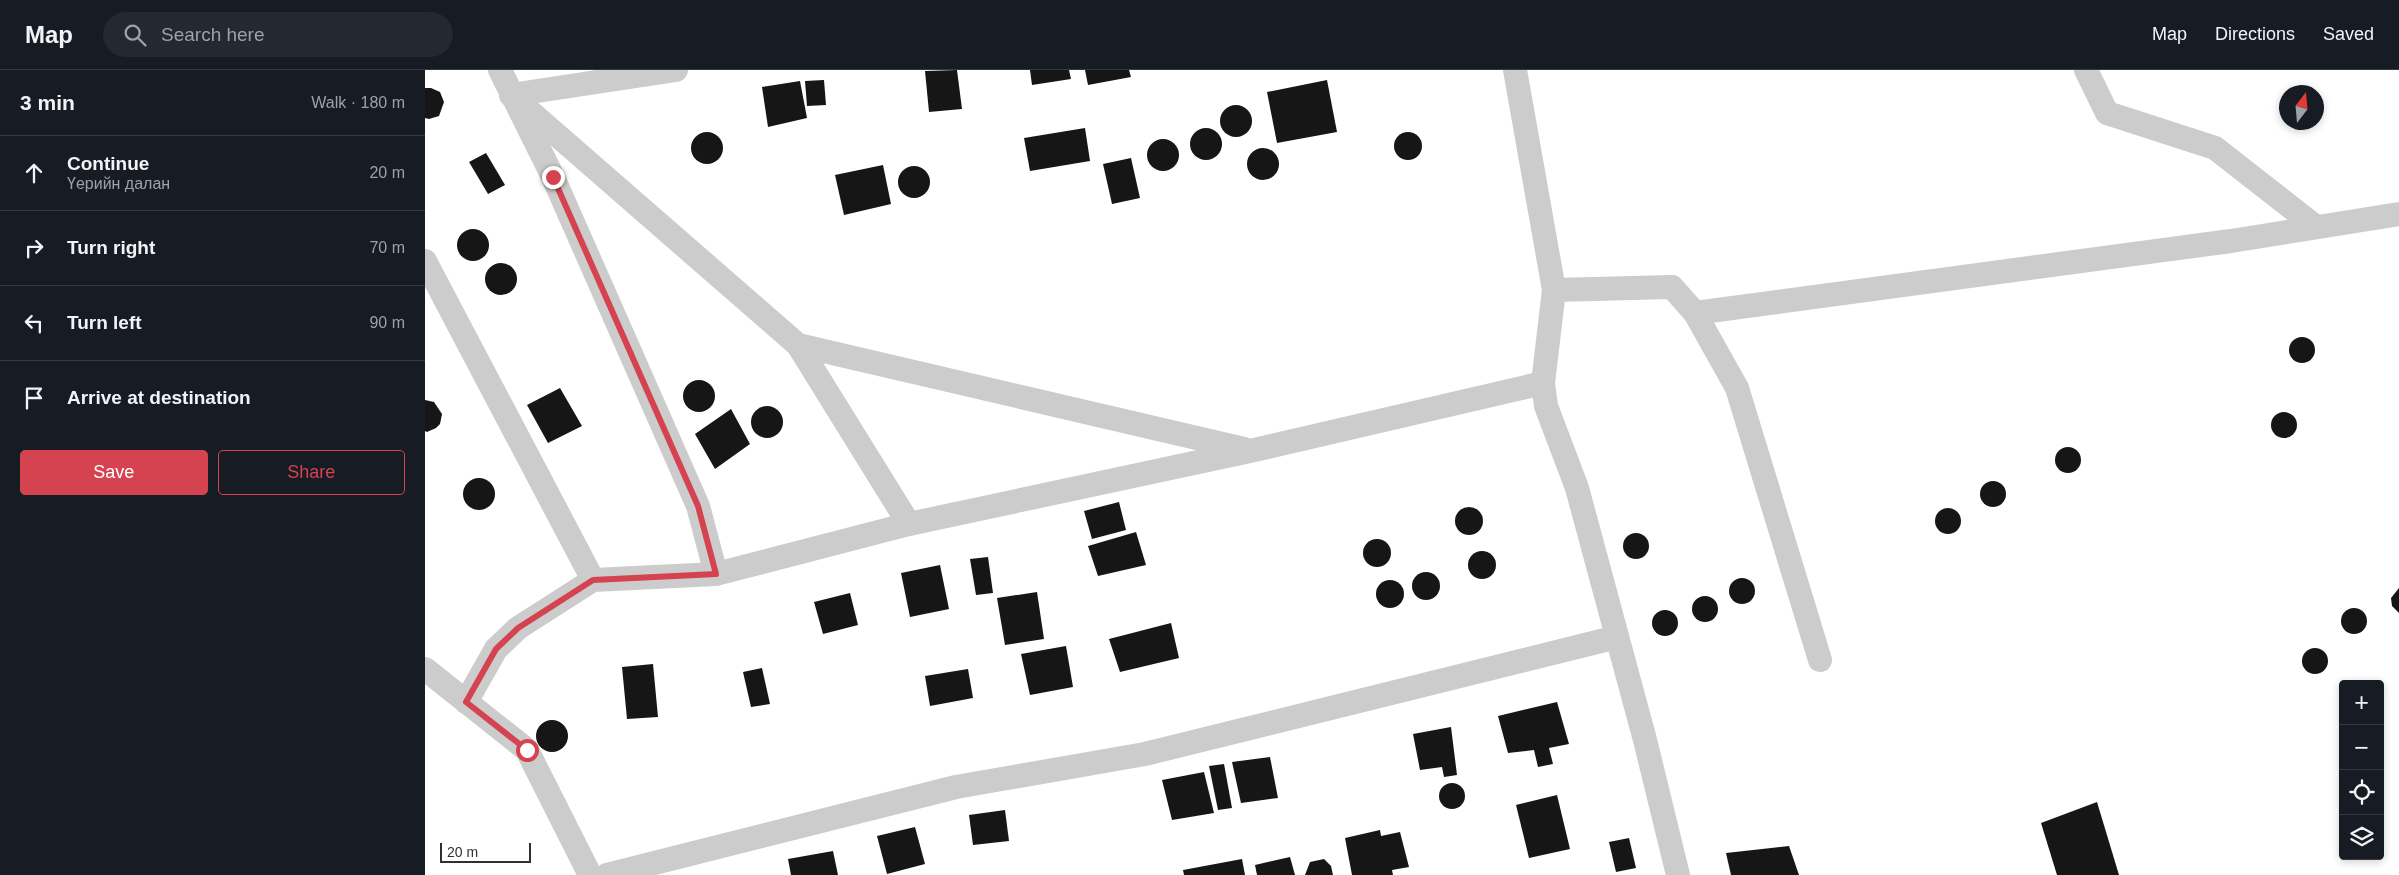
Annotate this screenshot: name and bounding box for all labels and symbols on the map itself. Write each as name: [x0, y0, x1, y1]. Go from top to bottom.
north arrow: [2279, 85, 2324, 130]
route end: [542, 166, 565, 189]
route start: [516, 739, 539, 762]
scale bar: [440, 840, 531, 863]

